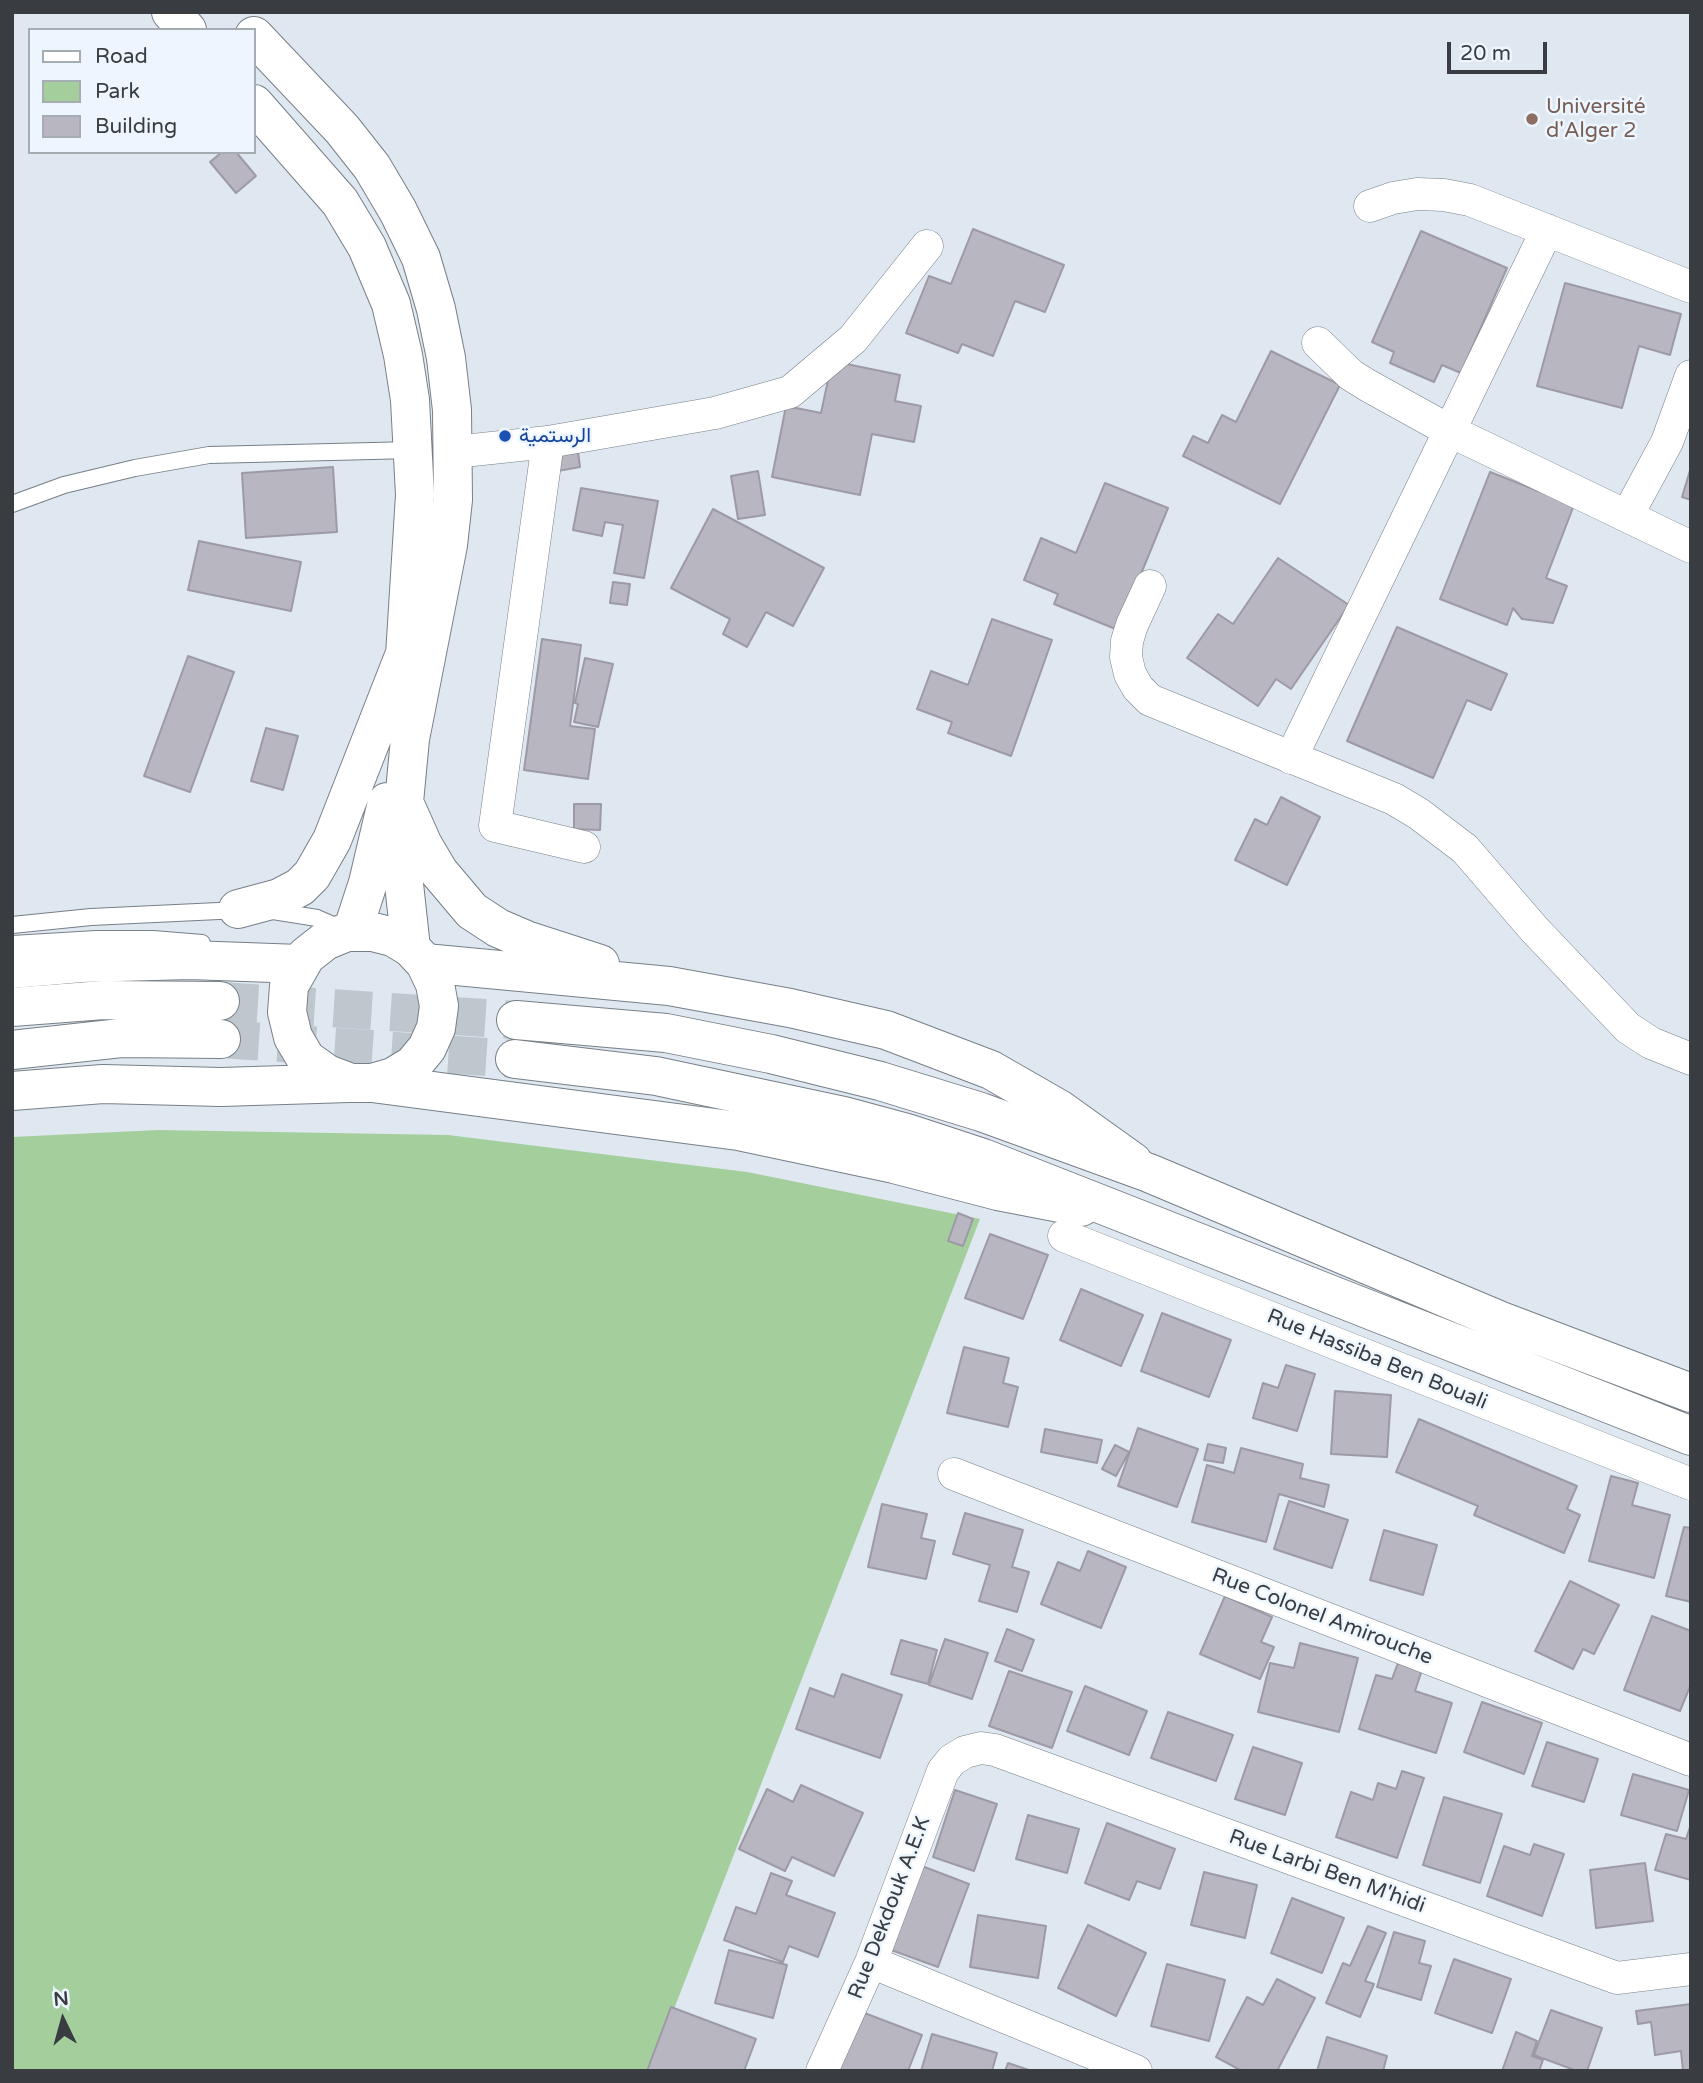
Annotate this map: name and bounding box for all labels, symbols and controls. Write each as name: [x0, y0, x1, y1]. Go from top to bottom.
legend: [28, 28, 256, 154]
scale bar: [1451, 28, 1551, 72]
text: 20 m: [1460, 41, 1511, 66]
text: Road: [95, 44, 148, 69]
text: Park: [95, 79, 140, 104]
place label: Université d'Alger 2: [1546, 94, 1646, 144]
marker: Université d'Alger 2: [1524, 111, 1540, 127]
text: Building: [95, 114, 177, 139]
place label: الرستمية: [519, 423, 591, 449]
marker: الرستمية: [497, 428, 513, 444]
street label: Rue Hassiba Ben Bouali: [1263, 1304, 1491, 1416]
street label: Rue Colonel Amirouche: [1208, 1563, 1436, 1671]
street label: Rue Dekdouk A.E.K: [844, 1813, 936, 2003]
street label: Rue Larbi Ben M'hidi: [1225, 1825, 1429, 1919]
north arrow: [28, 1985, 98, 2055]
text: N: [53, 1987, 70, 2011]

